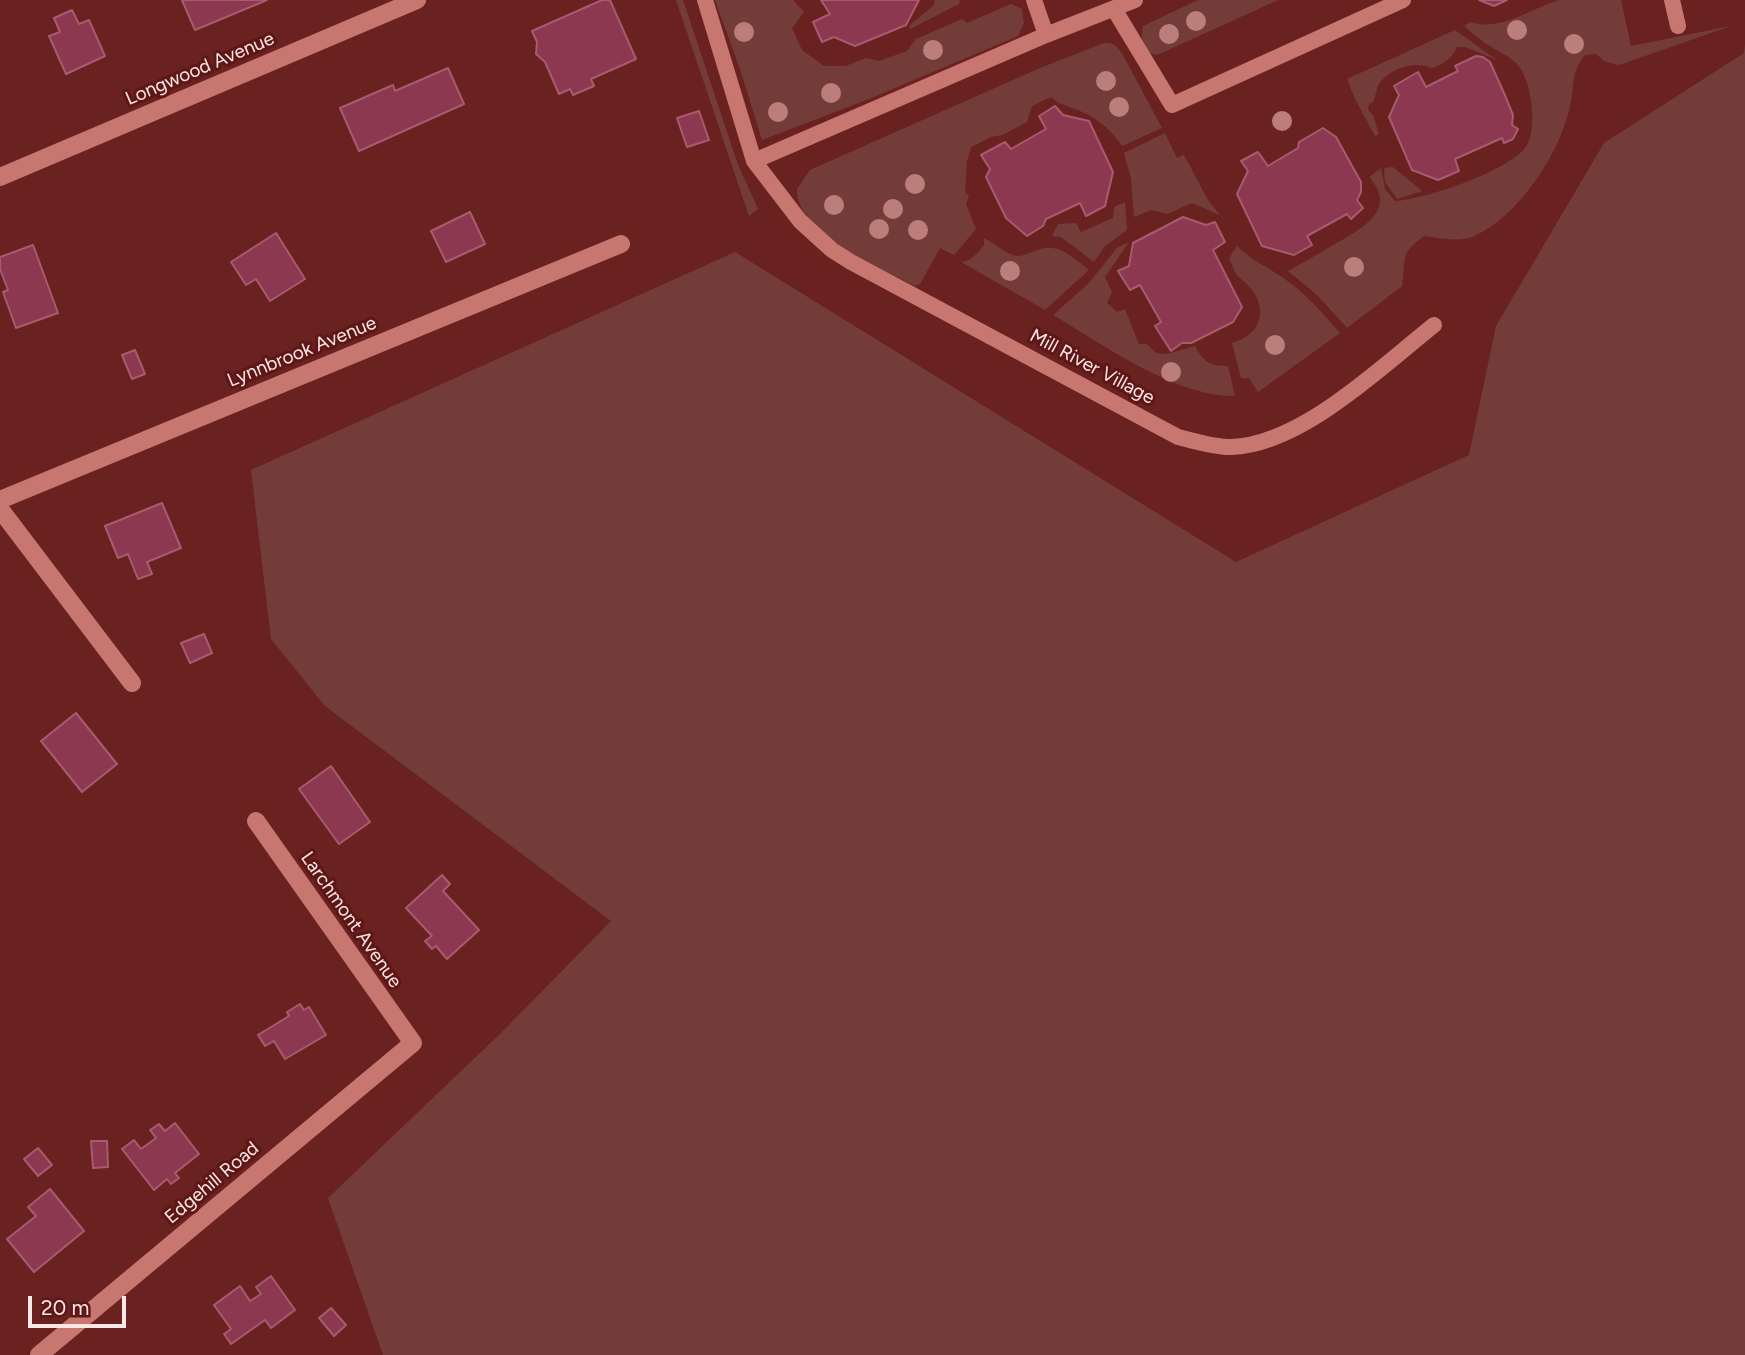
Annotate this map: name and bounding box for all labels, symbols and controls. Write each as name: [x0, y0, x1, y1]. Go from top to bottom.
street label: Longwood Avenue: [122, 27, 278, 111]
street label: Lynnbrook Avenue: [224, 312, 380, 392]
street label: Mill River Village: [1026, 325, 1158, 409]
street label: Larchmont Avenue: [296, 848, 406, 992]
street label: Edgehill Road: [160, 1137, 264, 1229]
scale bar: [32, 1282, 130, 1326]
text: 20 m: [41, 1295, 89, 1320]

